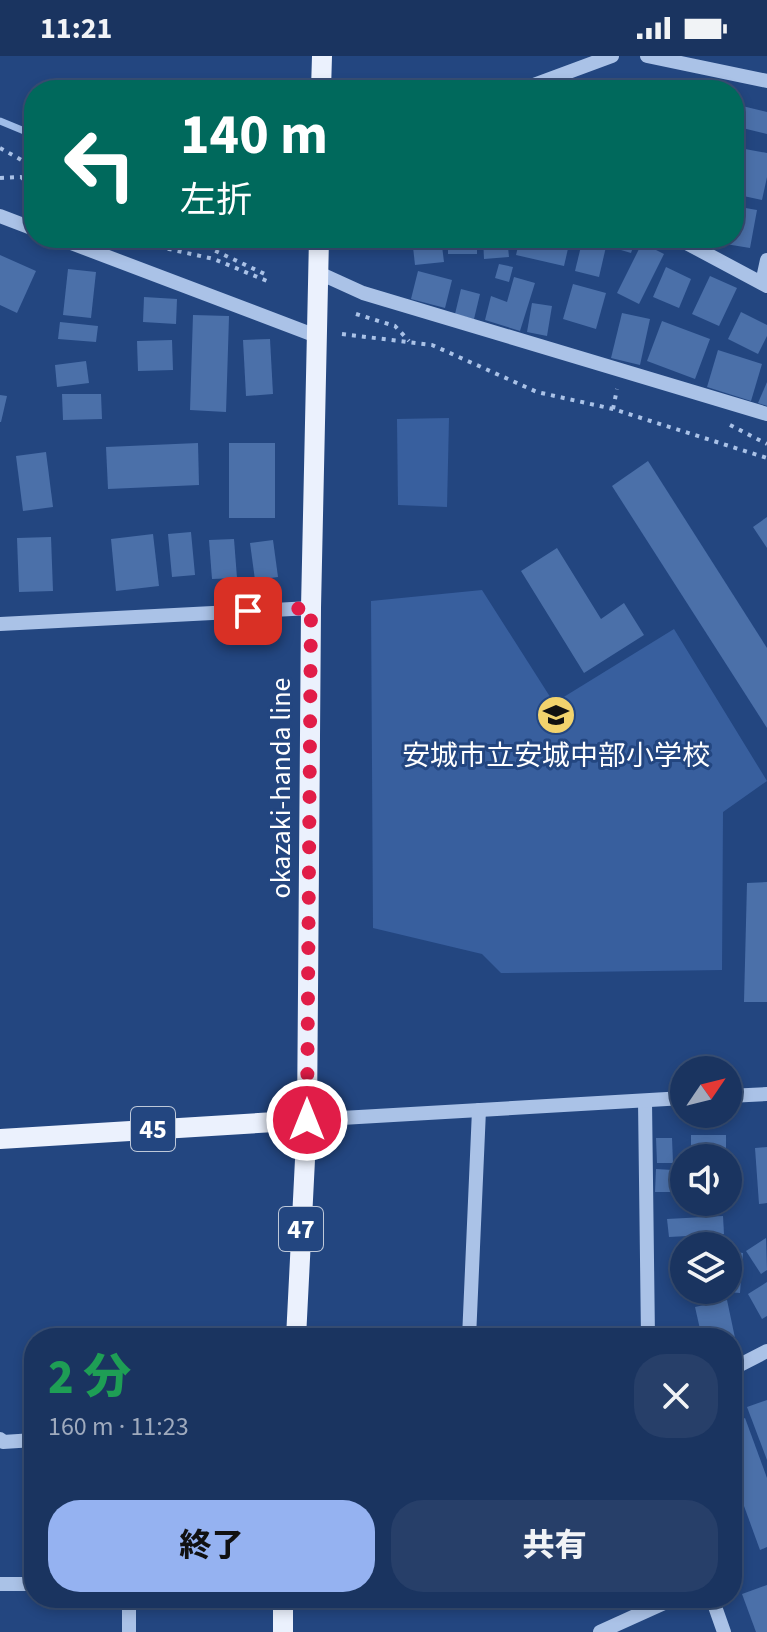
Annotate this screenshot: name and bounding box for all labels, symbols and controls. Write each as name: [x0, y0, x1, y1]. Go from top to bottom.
text: 11:21: [40, 7, 112, 50]
text: 140 m: [180, 96, 328, 175]
icon: left: [48, 112, 152, 216]
text: 左折: [180, 175, 252, 226]
pin: [214, 577, 282, 645]
icon: arrive: [226, 589, 270, 633]
street label: okazaki-handa line: [261, 678, 301, 898]
school or university icon: 安城市立安城中部小学校: [535, 694, 577, 736]
place label: 安城市立安城中部小学校: [402, 736, 710, 776]
north arrow: [670, 1056, 742, 1128]
map controls: [670, 1056, 742, 1304]
position arrow: [265, 1078, 349, 1162]
road number: 45: [131, 1107, 175, 1151]
button: sound: [670, 1144, 742, 1216]
road number: 47: [279, 1207, 323, 1251]
button: layers: [670, 1232, 742, 1304]
text: 2 分: [48, 1344, 131, 1412]
button: close: [634, 1354, 718, 1438]
text: 160 m · 11:23: [48, 1408, 189, 1445]
button: 終了: [48, 1500, 375, 1592]
button: 共有: [391, 1500, 718, 1592]

